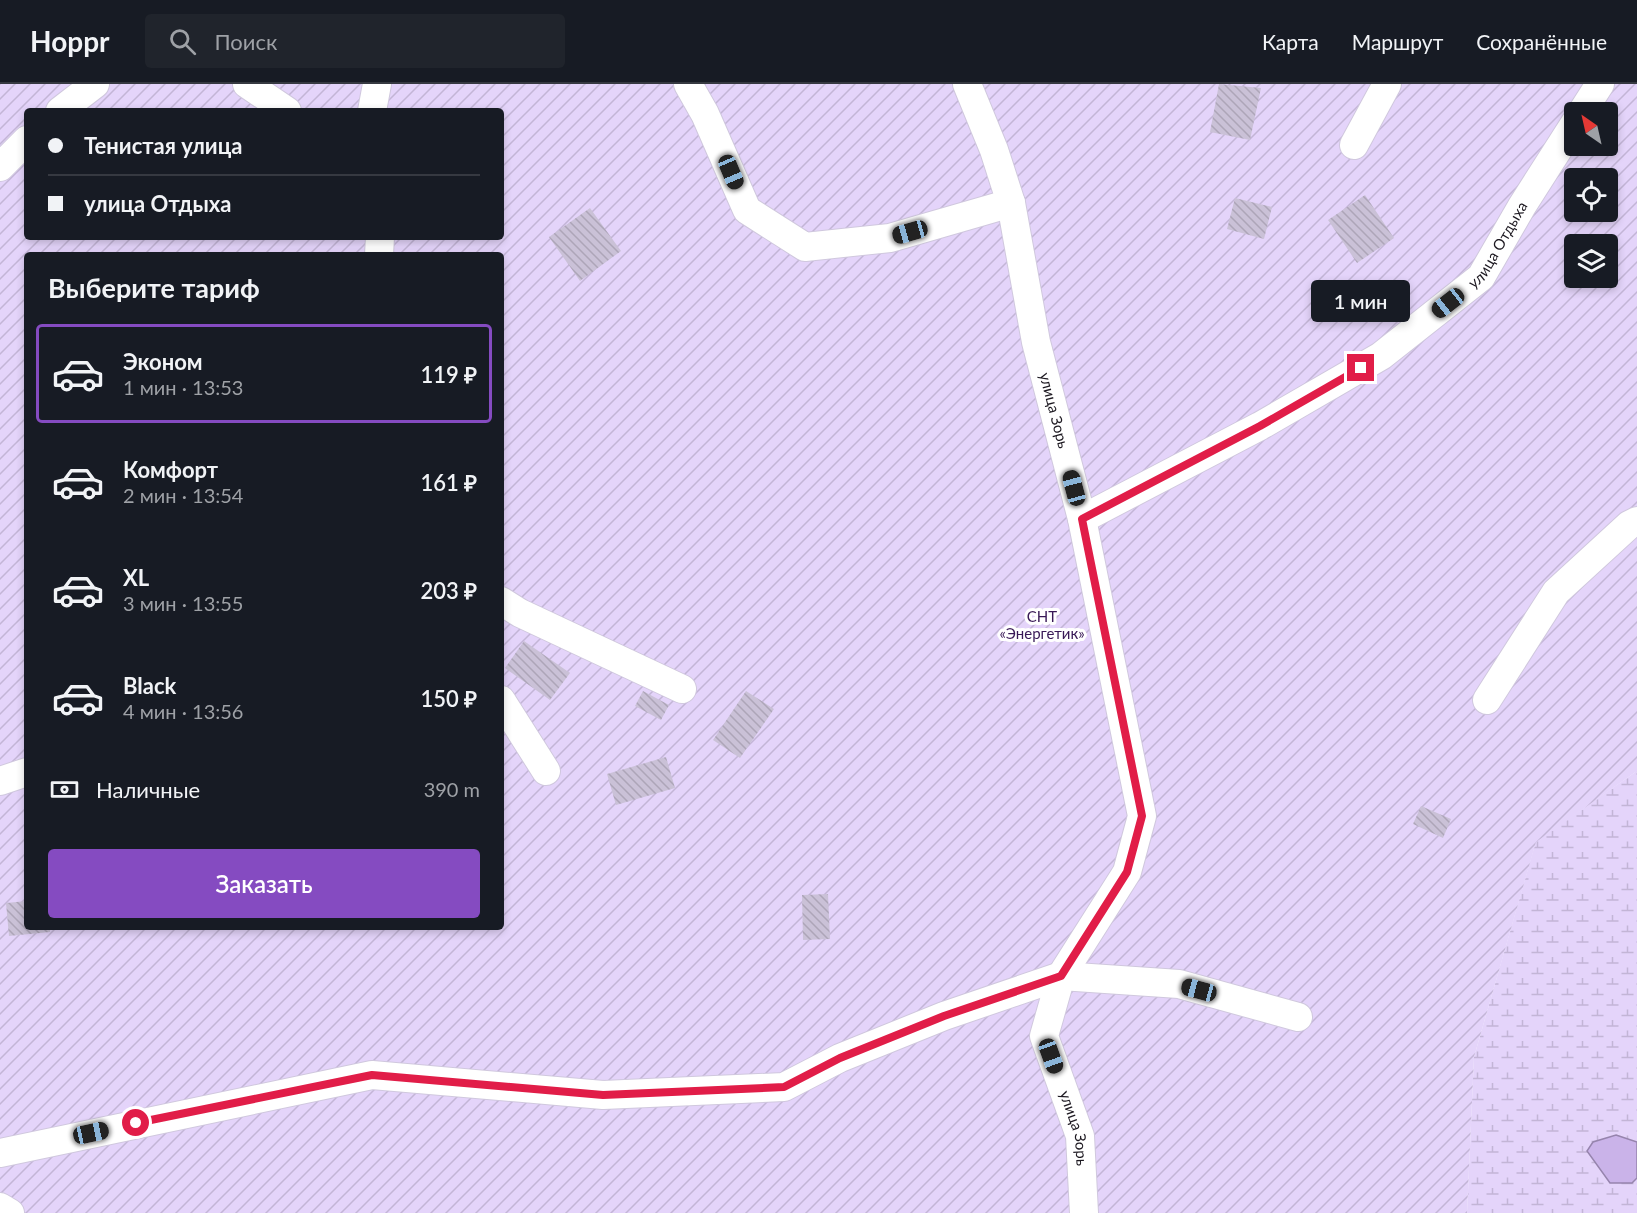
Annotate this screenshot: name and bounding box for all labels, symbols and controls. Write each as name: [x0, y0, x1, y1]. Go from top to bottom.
search box: [145, 14, 565, 68]
text: Hoppr: [30, 24, 109, 58]
icon: search: [166, 25, 199, 58]
text: Поиск: [214, 28, 277, 55]
text: Карта: [1262, 29, 1319, 54]
text: Маршрут: [1352, 29, 1443, 54]
text: Сохранённые: [1476, 29, 1607, 54]
north arrow: [1564, 102, 1618, 156]
map controls: [1564, 102, 1618, 288]
text: Тенистая улица: [84, 132, 242, 159]
car: [716, 152, 746, 192]
button: locate: [1564, 168, 1618, 222]
text: улица Отдыха: [84, 190, 231, 217]
street label: улица Отдыха: [1464, 198, 1531, 292]
car: [890, 218, 930, 246]
button: layers: [1564, 234, 1618, 288]
text: Выберите тариф: [48, 271, 260, 304]
callout: 1 мин: [1312, 281, 1410, 323]
car: [1428, 285, 1468, 321]
text: 1 мин: [1334, 289, 1387, 313]
icon: car: [51, 347, 105, 401]
text: Эконом: [123, 348, 203, 375]
route end: [1347, 354, 1374, 381]
text: 119 ₽: [420, 361, 477, 388]
street label: улица Зорь: [1036, 371, 1073, 450]
text: 1 мин · 13:53: [123, 375, 243, 399]
icon: car: [51, 455, 105, 509]
text: Комфорт: [123, 456, 218, 483]
car: [1061, 468, 1087, 508]
text: 161 ₽: [420, 469, 477, 496]
text: 2 мин · 13:54: [123, 483, 243, 507]
icon: car: [51, 563, 105, 617]
text: XL: [123, 564, 149, 591]
text: 203 ₽: [420, 577, 477, 604]
text: 3 мин · 13:55: [123, 591, 243, 615]
park label: СНТ «Энергетик»: [999, 607, 1085, 642]
icon: car: [51, 671, 105, 725]
text: Black: [123, 672, 176, 699]
text: 150 ₽: [420, 685, 477, 712]
text: 4 мин · 13:56: [123, 699, 243, 723]
icon: cash: [48, 773, 81, 806]
text: Наличные: [96, 776, 200, 803]
text: 390 m: [424, 777, 480, 801]
button: Заказать: [48, 849, 480, 918]
car: [1179, 977, 1219, 1003]
car: [1036, 1036, 1066, 1076]
street label: улица Зорь: [1056, 1088, 1092, 1166]
route start: [122, 1109, 149, 1136]
car: [72, 1120, 110, 1146]

